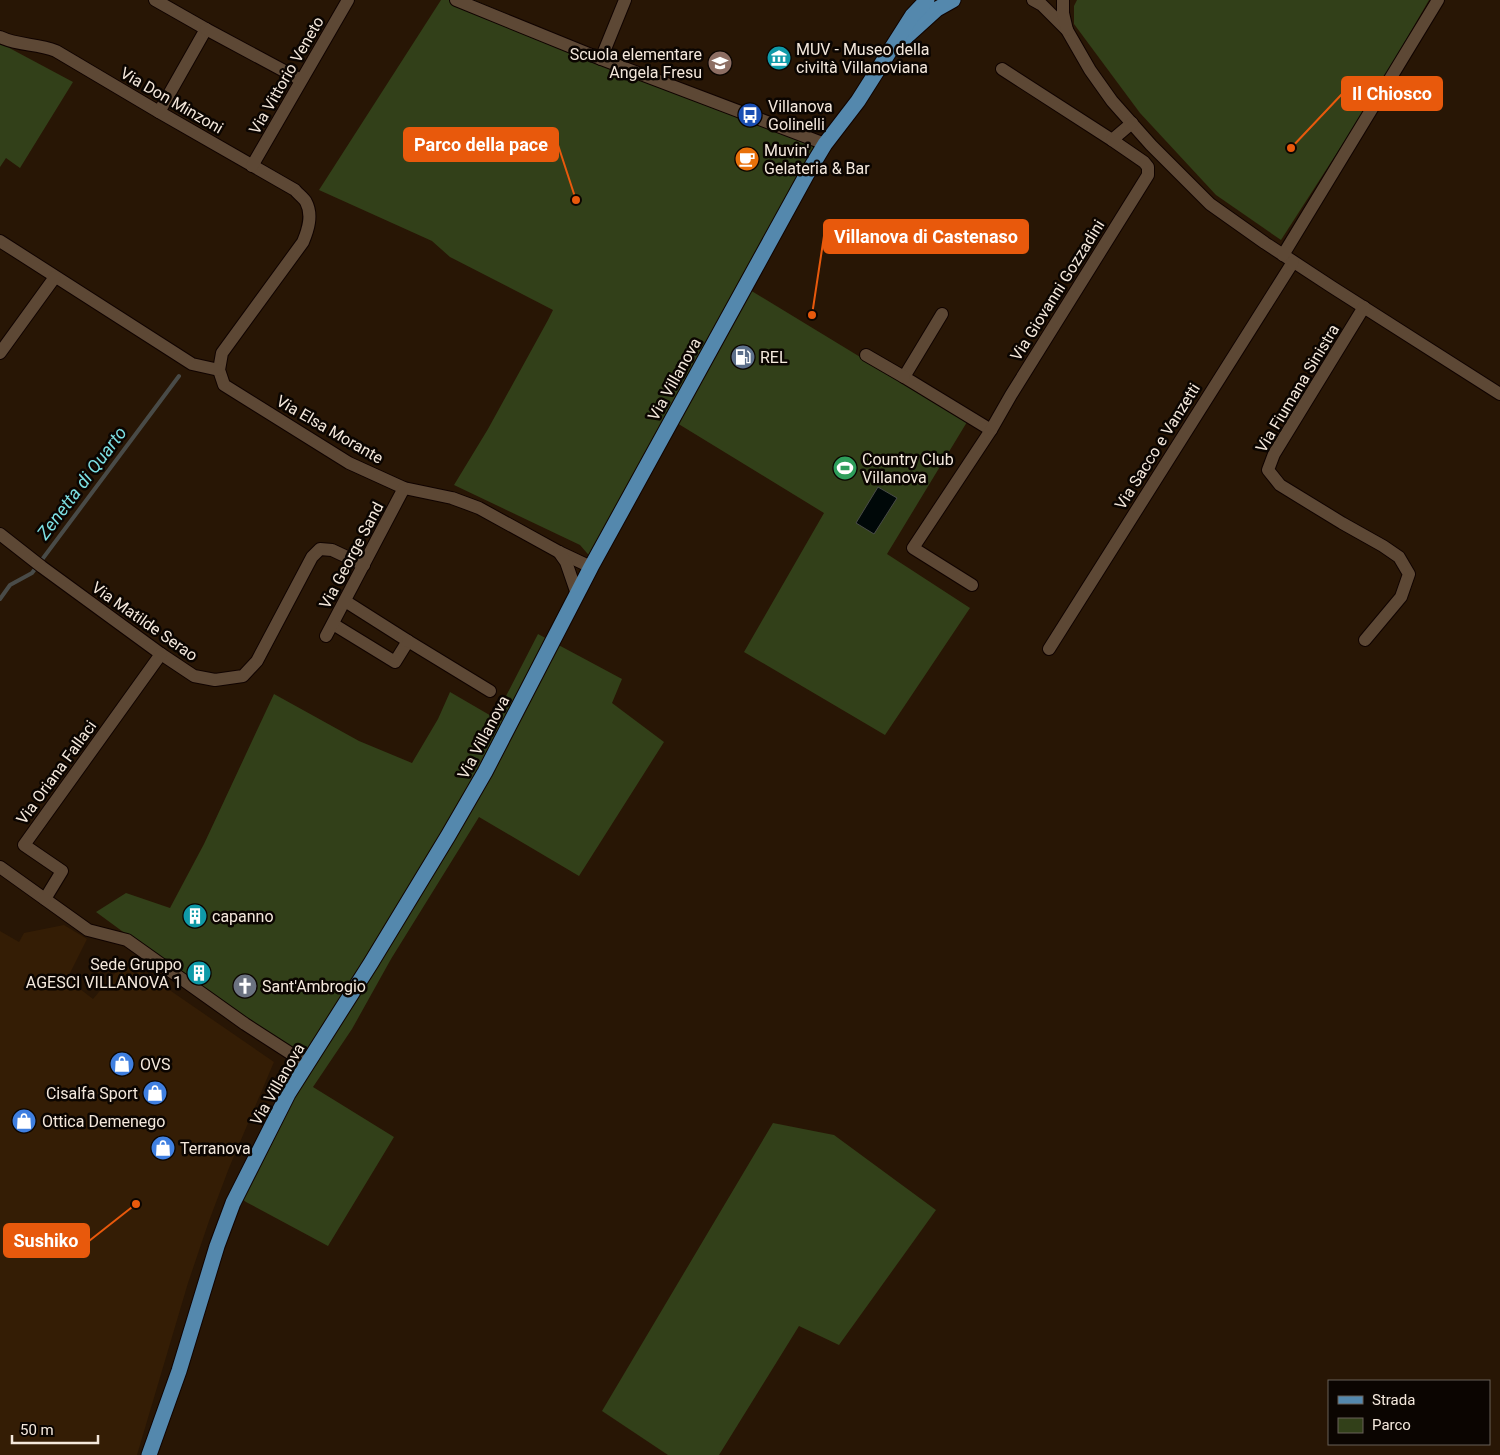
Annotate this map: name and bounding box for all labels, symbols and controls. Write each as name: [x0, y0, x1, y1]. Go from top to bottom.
street label: Via Vittorio Veneto: [245, 13, 328, 137]
place label: MUV - Museo della civiltà Villanoviana: [796, 40, 930, 77]
place label: Scuola elementare Angela Fresu: [570, 45, 702, 82]
museum icon: MUV - Museo della civiltà Villanoviana: [766, 45, 792, 71]
school or university icon: Scuola elementare Angela Fresu: [707, 50, 733, 76]
street label: Via Don Minzoni: [117, 63, 227, 138]
callout: Il Chiosco: [1342, 77, 1442, 110]
text: Il Chiosco: [1352, 83, 1432, 104]
place label: Villanova Golinelli: [768, 97, 833, 134]
bus stop icon: Villanova Golinelli: [737, 102, 763, 128]
callout: Parco della pace: [404, 128, 558, 161]
text: Parco della pace: [414, 134, 548, 155]
place label: Muvin' Gelateria & Bar: [764, 141, 870, 178]
cafe icon: Muvin' Gelateria & Bar: [734, 146, 760, 172]
street label: Via Giovanni Gozzadini: [1006, 216, 1109, 364]
callout: Villanova di Castenaso: [824, 220, 1028, 253]
text: Villanova di Castenaso: [834, 226, 1018, 247]
street label: Via Fiumana Sinistra: [1252, 321, 1343, 456]
street label: Via Villanova: [644, 335, 705, 424]
fuel station icon: REL: [730, 344, 756, 370]
place label: REL: [760, 348, 788, 367]
street label: Via Sacco e Vanzetti: [1111, 380, 1204, 513]
street label: Via Elsa Morante: [273, 391, 387, 468]
water label: Zenetta di Quarto: [32, 422, 131, 544]
place label: Country Club Villanova: [862, 450, 954, 487]
sports icon: Country Club Villanova: [832, 455, 858, 481]
street label: Via George Sand: [315, 499, 388, 612]
street label: Via Matilde Serao: [88, 578, 201, 665]
street label: Via Villanova: [454, 692, 513, 782]
street label: Via Oriana Fallaci: [12, 717, 100, 828]
building icon: capanno: [182, 903, 208, 929]
place label: capanno: [212, 907, 274, 926]
place label: Sede Gruppo AGESCI VILLANOVA 1: [26, 955, 182, 992]
building icon: Sede Gruppo AGESCI VILLANOVA 1: [186, 960, 212, 986]
church icon: Sant'Ambrogio: [232, 973, 258, 999]
place label: Sant'Ambrogio: [262, 977, 366, 996]
street label: Via Villanova: [246, 1040, 309, 1129]
shop icon: OVS: [109, 1051, 135, 1077]
place label: OVS: [140, 1055, 171, 1074]
shop icon: Cisalfa Sport: [142, 1080, 168, 1106]
place label: Cisalfa Sport: [46, 1084, 138, 1103]
shop icon: Ottica Demenego: [11, 1108, 37, 1134]
place label: Ottica Demenego: [42, 1112, 165, 1131]
shop icon: Terranova: [150, 1135, 176, 1161]
place label: Terranova: [180, 1139, 251, 1158]
callout: Sushiko: [4, 1224, 89, 1257]
text: Sushiko: [13, 1230, 79, 1251]
legend: [1328, 1380, 1490, 1445]
text: Strada: [1372, 1391, 1415, 1409]
scale bar: [12, 1412, 99, 1444]
text: Parco: [1372, 1416, 1411, 1434]
text: 50 m: [20, 1421, 54, 1439]

